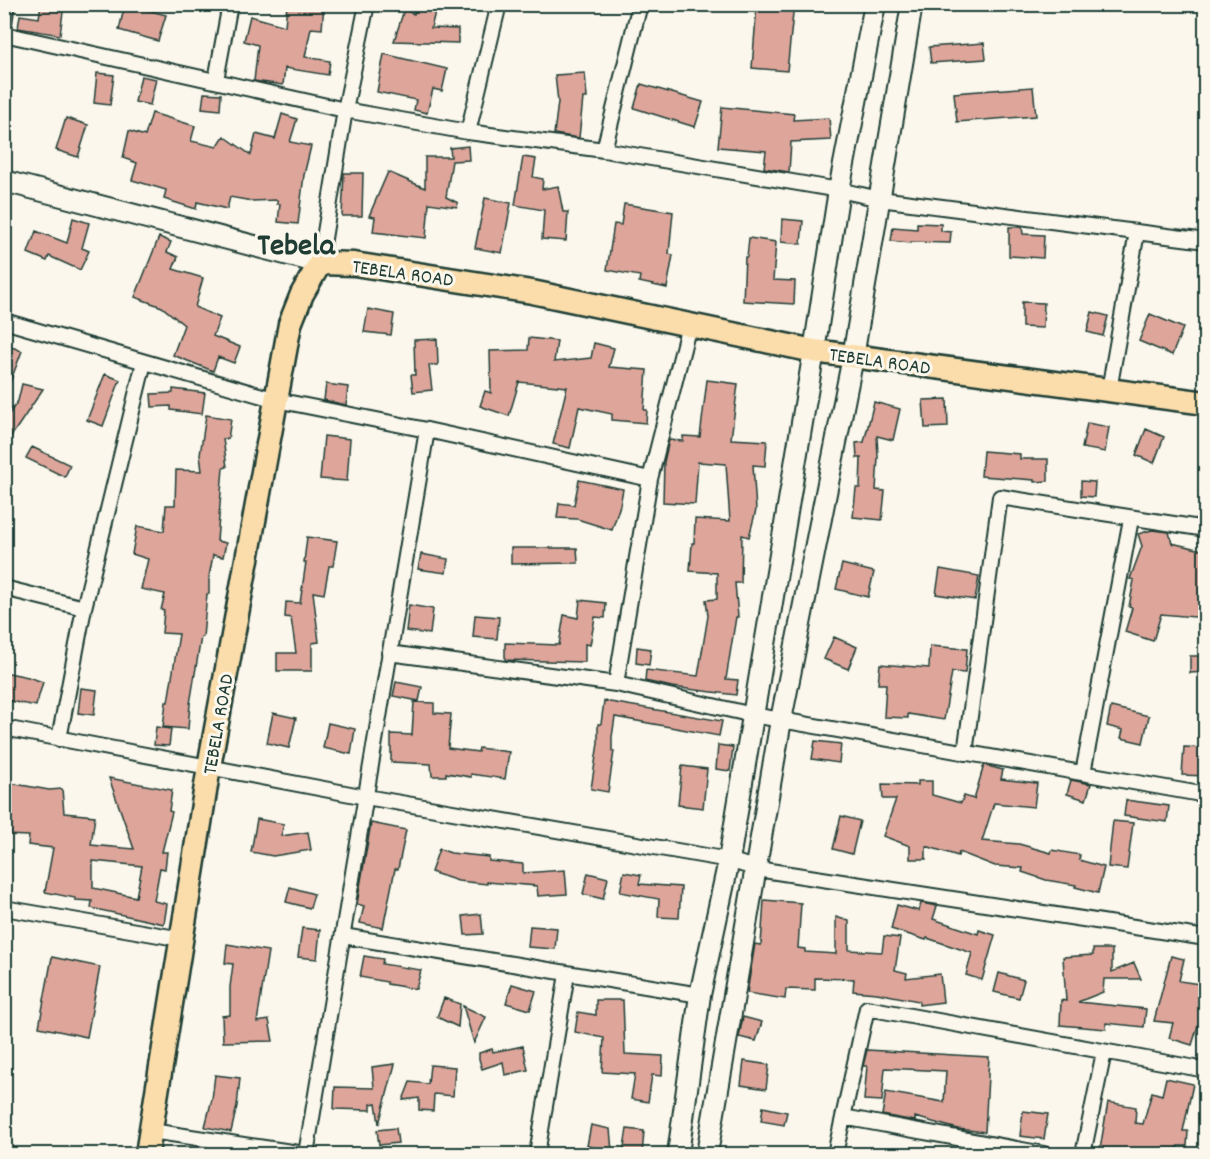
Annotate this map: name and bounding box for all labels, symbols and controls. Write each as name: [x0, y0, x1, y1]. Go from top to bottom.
district label: Tebela: [257, 225, 336, 271]
street label: TEBELA ROAD: [350, 254, 455, 296]
street label: TEBELA ROAD: [827, 342, 932, 384]
street label: TEBELA ROAD: [197, 672, 243, 777]

